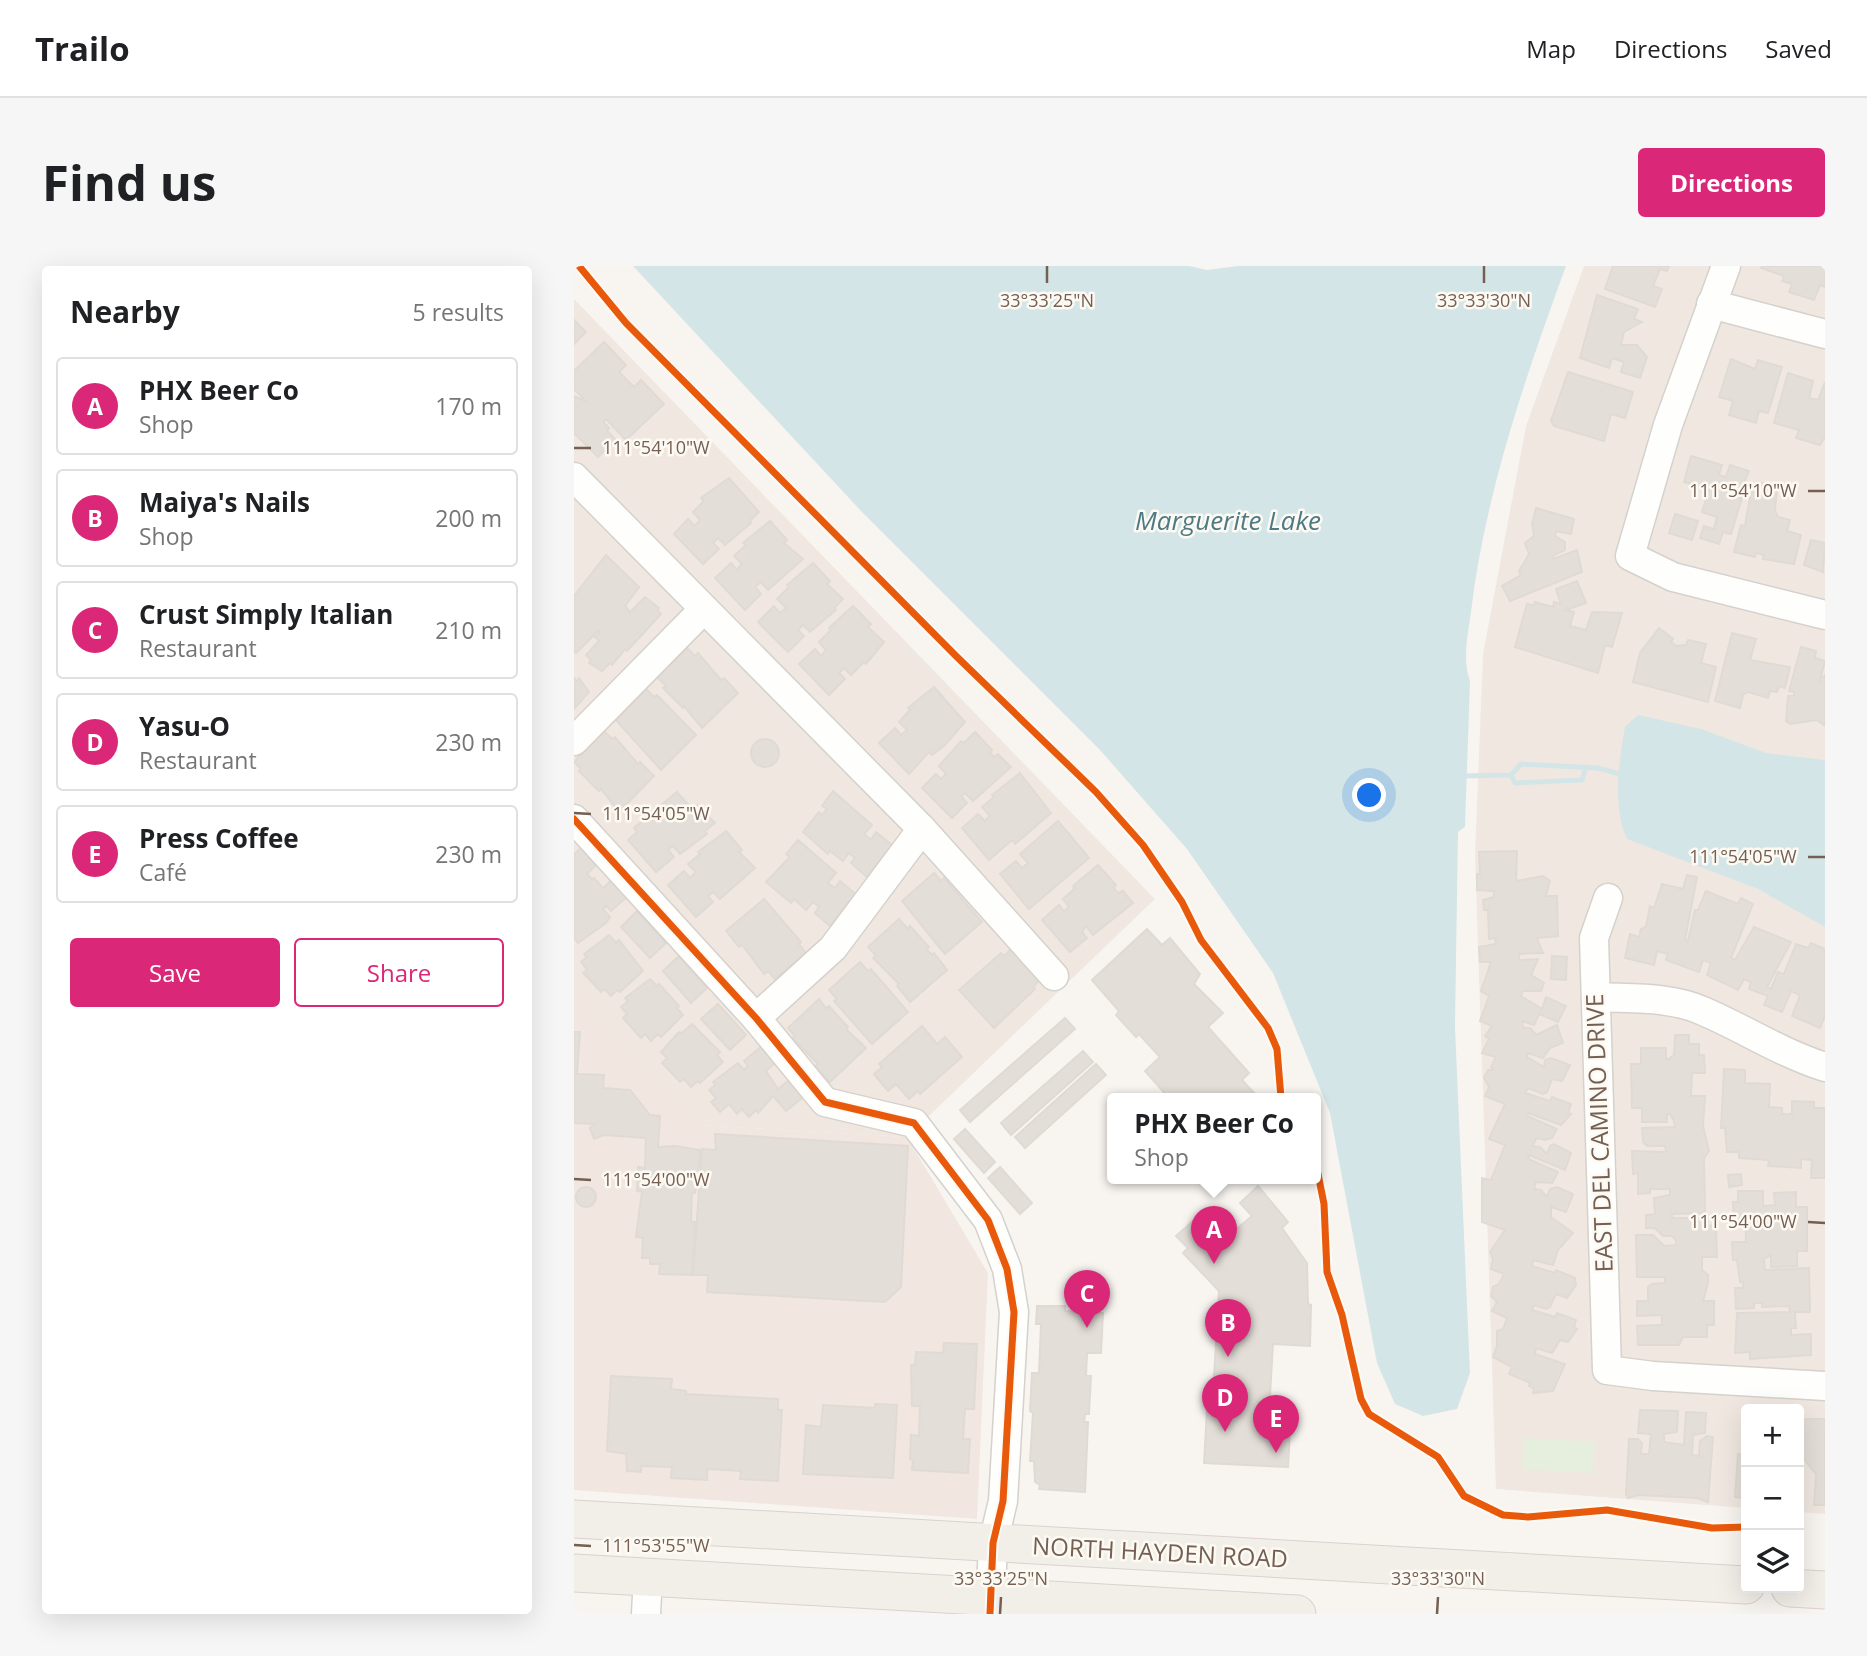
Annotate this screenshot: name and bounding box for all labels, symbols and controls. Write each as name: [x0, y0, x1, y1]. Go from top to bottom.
text: Trailo: [35, 26, 130, 71]
text: Map: [1526, 32, 1576, 65]
text: Directions: [1614, 32, 1727, 65]
text: Saved: [1765, 32, 1832, 65]
button: Directions: [1638, 148, 1825, 217]
text: Find us: [42, 149, 216, 215]
text: 33°33'25"N: [1000, 288, 1094, 312]
text: 33°33'30"N: [1437, 288, 1531, 312]
text: Nearby: [70, 291, 180, 332]
text: 5 results: [413, 296, 504, 328]
text: PHX Beer Co: [139, 372, 299, 408]
text: A: [87, 390, 103, 422]
text: 170 m: [435, 390, 502, 422]
text: Shop: [139, 408, 194, 440]
text: 111°54'10"W: [602, 435, 710, 459]
text: 111°54'10"W: [1689, 478, 1797, 502]
text: Maiya's Nails: [139, 484, 310, 520]
text: B: [87, 502, 103, 534]
text: 200 m: [435, 502, 502, 534]
water label: Marguerite Lake: [1135, 502, 1321, 538]
text: Shop: [139, 520, 194, 552]
text: Crust Simply Italian: [139, 596, 393, 632]
text: C: [88, 614, 102, 646]
text: 210 m: [435, 614, 502, 646]
text: Restaurant: [139, 632, 257, 664]
text: Yasu-O: [139, 708, 230, 744]
text: D: [86, 726, 104, 758]
text: 230 m: [435, 726, 502, 758]
text: Restaurant: [139, 744, 257, 776]
your location: [1352, 778, 1386, 812]
text: 111°54'05"W: [602, 801, 710, 825]
text: Press Coffee: [139, 820, 299, 856]
text: E: [89, 838, 101, 870]
text: 230 m: [435, 838, 502, 870]
text: 111°54'05"W: [1689, 844, 1797, 868]
text: Café: [139, 856, 187, 888]
button: Save: [70, 938, 280, 1007]
button: Share: [294, 938, 504, 1007]
street label: EAST DEL CAMINO DRIVE: [1577, 993, 1620, 1273]
popup: [1107, 1093, 1321, 1184]
text: PHX Beer Co: [1134, 1105, 1294, 1141]
text: Shop: [1134, 1141, 1189, 1173]
text: 111°54'00"W: [602, 1167, 710, 1191]
pin: A: [1191, 1206, 1237, 1264]
text: 111°54'00"W: [1689, 1209, 1797, 1233]
pin: C: [1064, 1270, 1110, 1328]
pin: B: [1205, 1299, 1251, 1357]
pin: D: [1202, 1374, 1248, 1432]
pin: E: [1253, 1395, 1299, 1453]
map controls: [1741, 1404, 1804, 1593]
button: +: [1741, 1404, 1804, 1467]
button: −: [1741, 1467, 1804, 1530]
street label: NORTH HAYDEN ROAD: [1031, 1528, 1289, 1575]
button: layers: [1741, 1530, 1804, 1593]
text: 111°53'55"W: [602, 1533, 710, 1557]
text: 33°33'25"N: [954, 1566, 1048, 1590]
text: 33°33'30"N: [1391, 1566, 1485, 1590]

